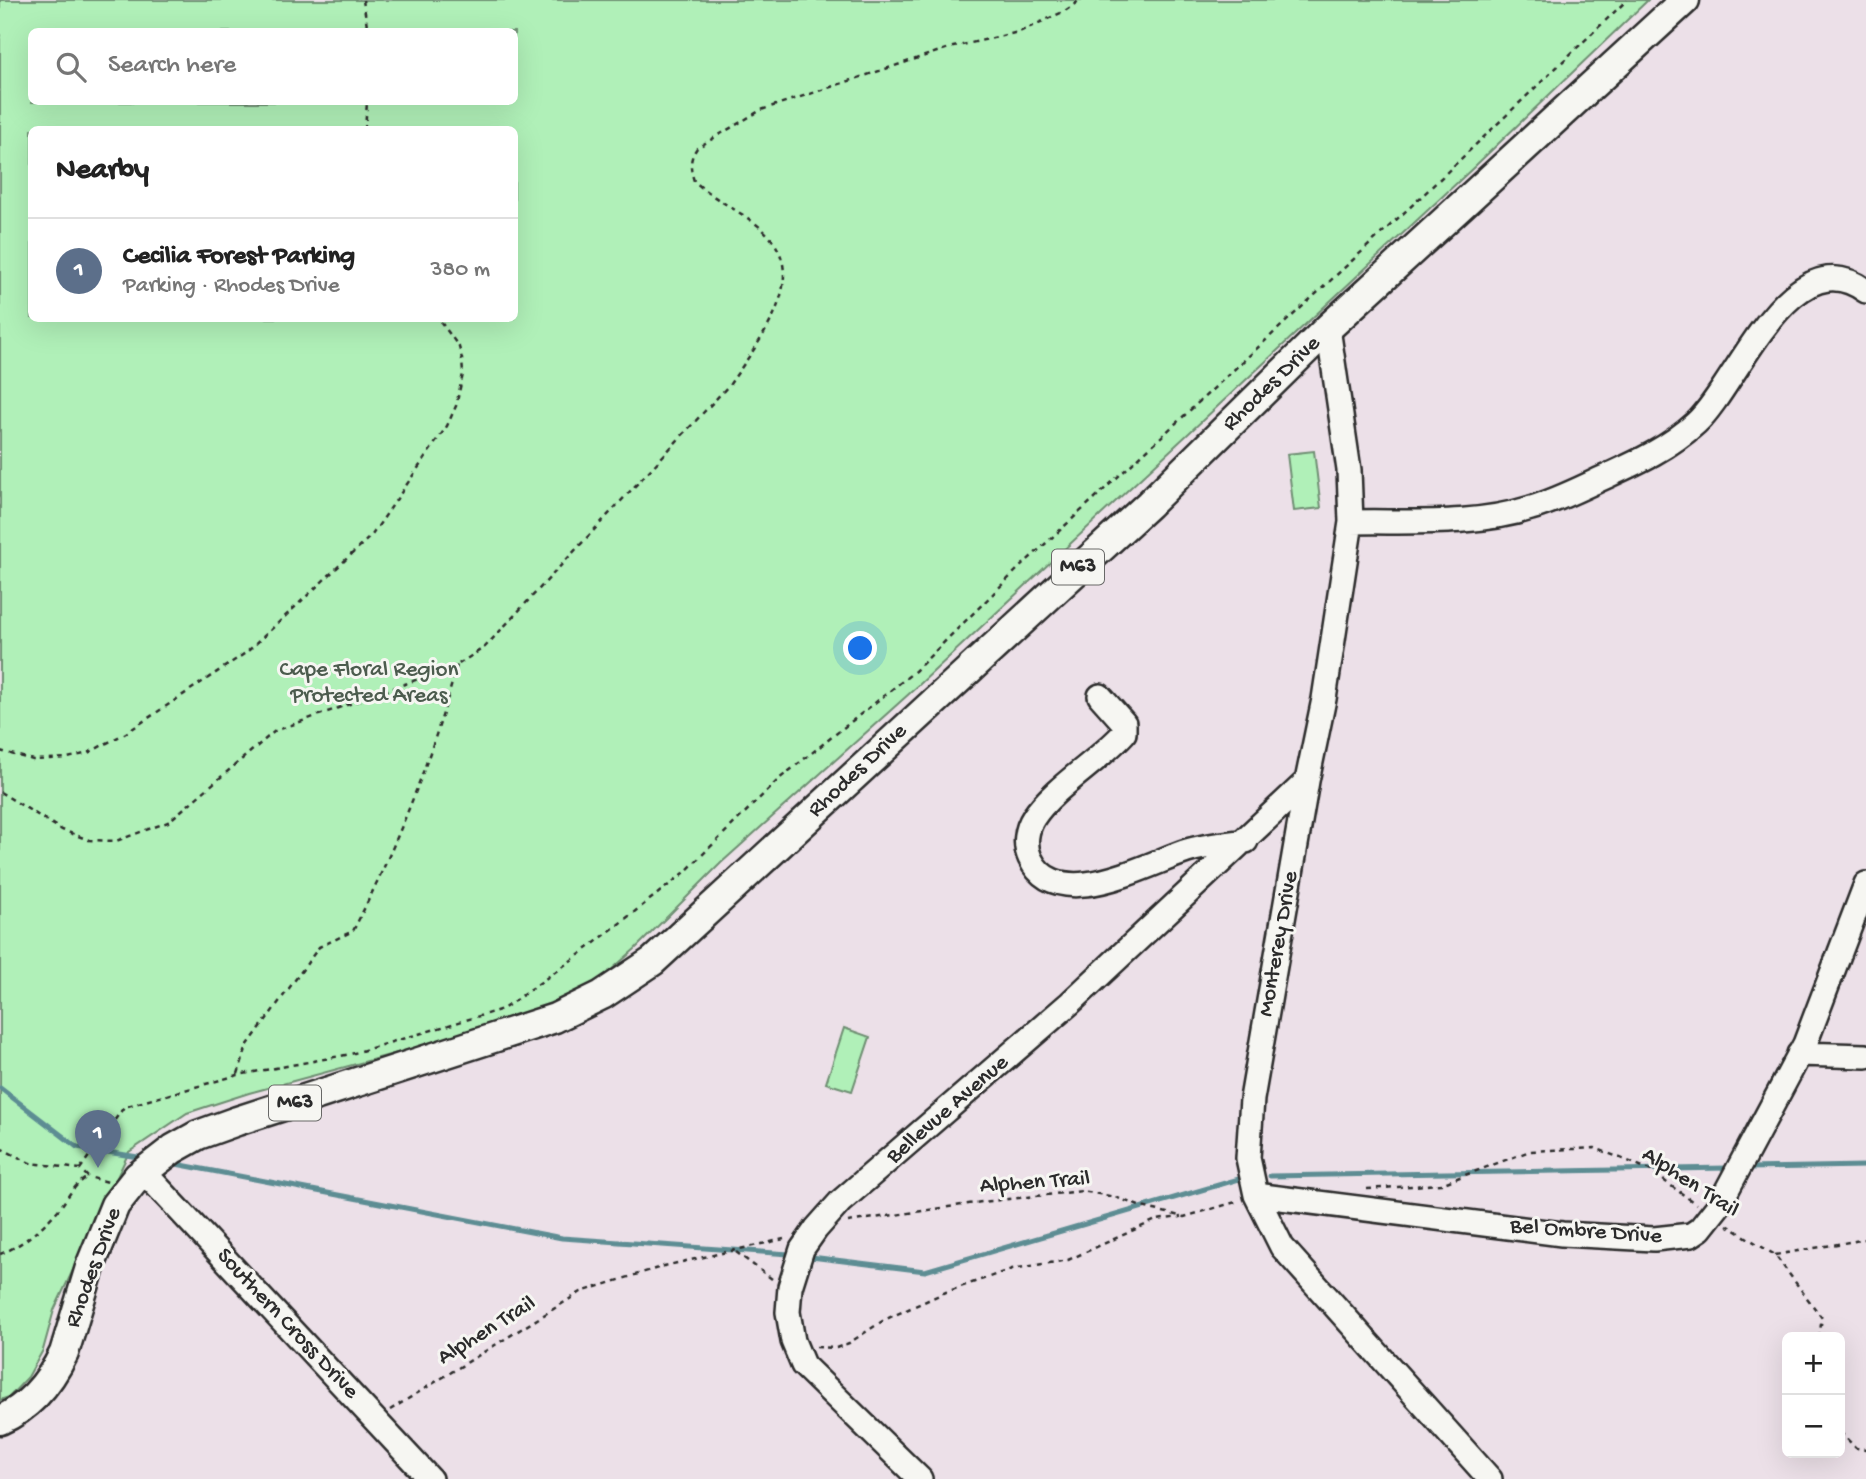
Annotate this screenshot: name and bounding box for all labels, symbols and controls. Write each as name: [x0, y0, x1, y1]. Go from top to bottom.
search box: [28, 28, 518, 105]
icon: search: [52, 48, 90, 86]
text: Search here: [108, 51, 236, 82]
text: Nearby: [56, 154, 149, 189]
text: Cecilia Forest Parking: [123, 242, 355, 273]
text: 1: [74, 257, 84, 284]
text: 380 m: [431, 257, 490, 284]
text: Parking · Rhodes Drive: [123, 273, 340, 300]
street label: Rhodes Drive: [1217, 330, 1327, 437]
road number: M63: [1052, 550, 1104, 584]
your location: [843, 631, 877, 665]
park label: Cape Floral Region Protected Areas: [280, 657, 459, 710]
street label: Rhodes Drive: [803, 717, 914, 824]
street label: Monterey Drive: [1253, 868, 1305, 1019]
street label: Bellevue Avenue: [881, 1049, 1015, 1171]
road number: M63: [269, 1086, 321, 1120]
pin: 1: [75, 1110, 121, 1168]
street label: Alphen Trail: [1636, 1142, 1744, 1224]
street label: Alphen Trail: [979, 1166, 1091, 1200]
street label: Rhodes Drive: [60, 1203, 129, 1332]
street label: Bel Ombre Drive: [1508, 1213, 1664, 1251]
street label: Southern Cross Drive: [210, 1243, 365, 1406]
street label: Alphen Trail: [433, 1290, 541, 1372]
map controls: [1782, 1332, 1845, 1458]
button: +: [1782, 1332, 1845, 1395]
button: −: [1782, 1395, 1845, 1458]

